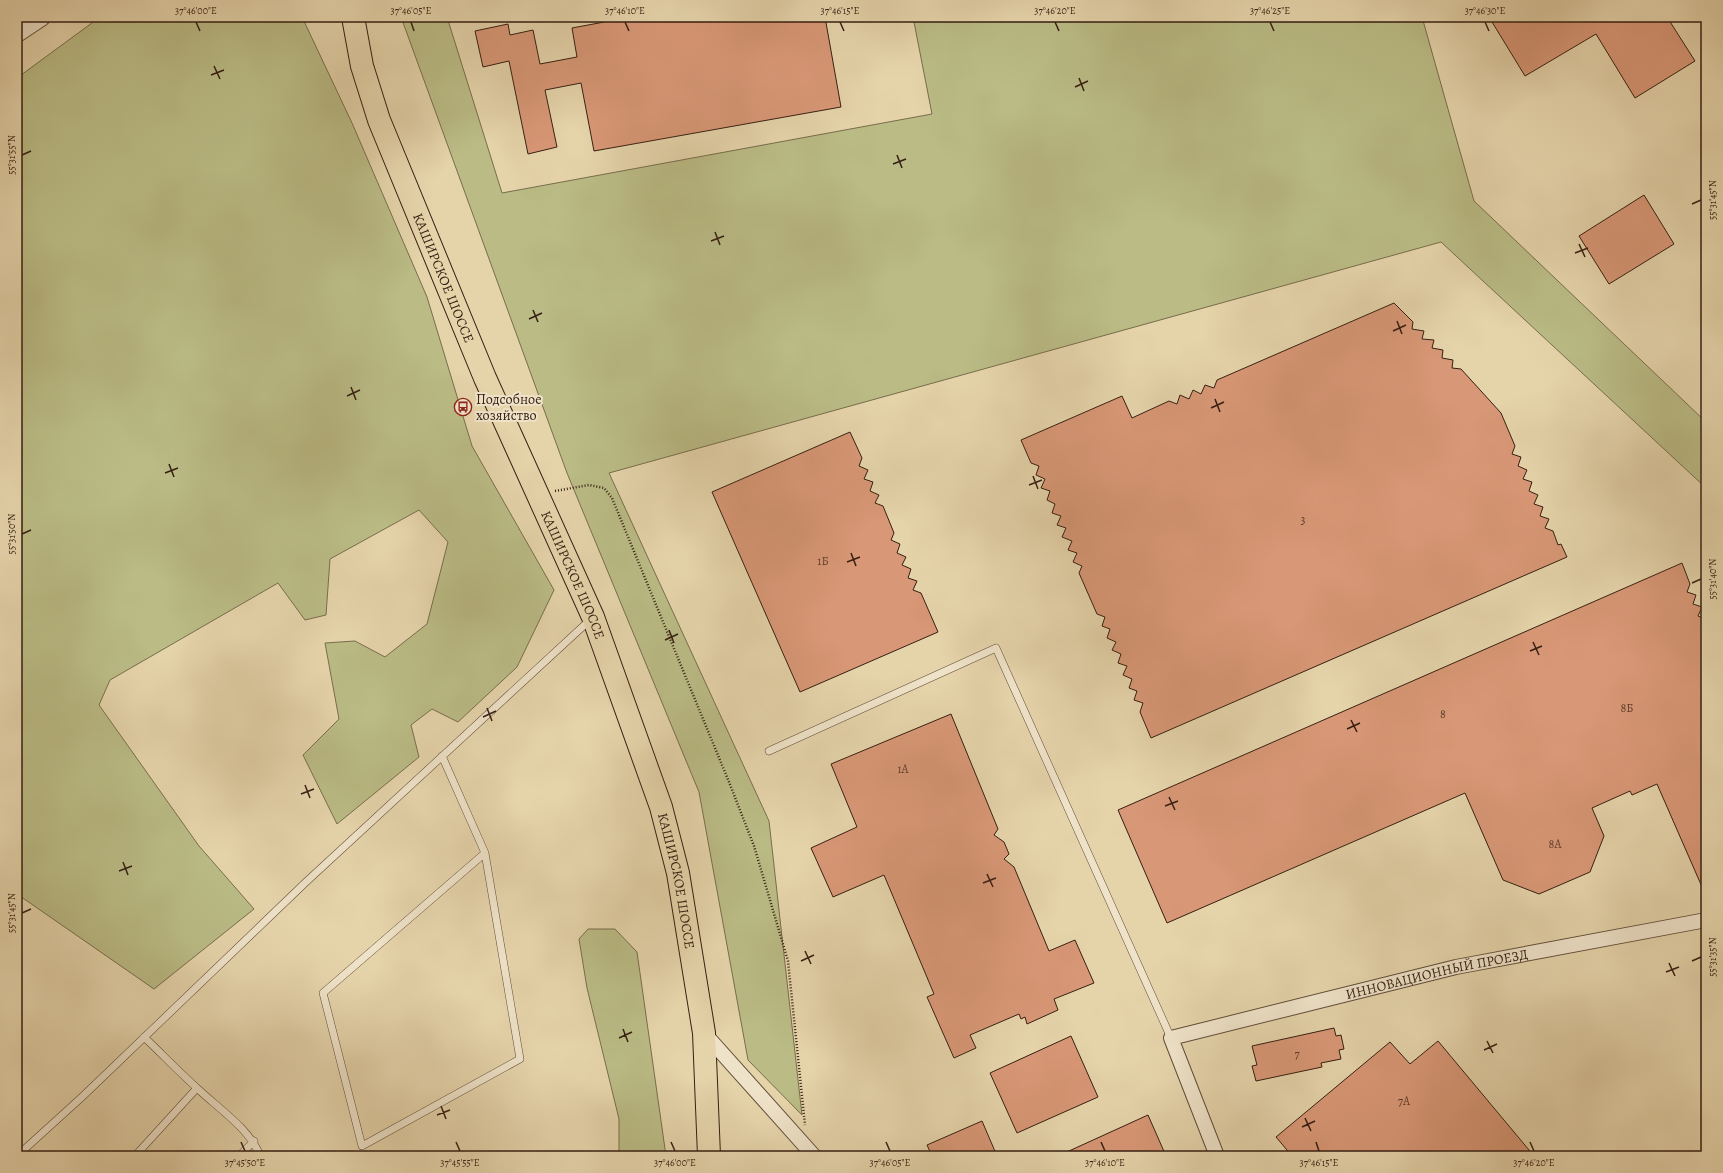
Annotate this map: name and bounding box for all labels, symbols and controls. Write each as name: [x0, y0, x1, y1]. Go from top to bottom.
text: 37°46'00"E: [175, 4, 217, 17]
text: 37°46'05"E: [391, 4, 431, 17]
text: 37°46'10"E: [605, 4, 645, 17]
text: 37°46'15"E: [821, 4, 860, 17]
text: 37°46'20"E: [1034, 4, 1076, 17]
text: 37°46'25"E: [1250, 4, 1290, 17]
text: 37°46'30"E: [1465, 4, 1505, 17]
text: 55°31'55"N: [5, 135, 18, 175]
text: 55°31'45"N: [1706, 180, 1719, 220]
street label: КАШИРСКОЕ ШОССЕ: [408, 210, 478, 346]
place label: Подсобное хозяйство: [476, 390, 542, 425]
bus stop icon: Подсобное хозяйство: [453, 397, 473, 417]
street label: КАШИРСКОЕ ШОССЕ: [536, 508, 609, 642]
house number: 3: [1301, 512, 1306, 528]
text: 55°31'50"N: [5, 514, 18, 554]
house number: 1Б: [817, 553, 829, 569]
text: 55°31'40"N: [1706, 559, 1719, 600]
house number: 8Б: [1621, 700, 1633, 716]
house number: 8: [1440, 706, 1446, 722]
house number: 1А: [897, 761, 910, 777]
street label: КАШИРСКОЕ ШОССЕ: [653, 811, 699, 950]
house number: 8А: [1549, 836, 1562, 852]
text: 55°31'45"N: [5, 893, 18, 933]
text: 55°31'35"N: [1706, 937, 1719, 977]
street label: ИННОВАЦИОННЫЙ ПРОЕЗД: [1344, 945, 1529, 1004]
house number: 7: [1294, 1046, 1300, 1062]
house number: 7А: [1398, 1093, 1411, 1109]
text: 37°45'50"E: [225, 1156, 265, 1169]
text: 37°45'55"E: [440, 1156, 480, 1169]
text: 37°46'00"E: [654, 1156, 696, 1169]
text: 37°46'05"E: [870, 1156, 910, 1169]
text: 37°46'10"E: [1085, 1156, 1125, 1169]
text: 37°46'15"E: [1300, 1156, 1339, 1169]
text: 37°46'20"E: [1513, 1156, 1555, 1169]

